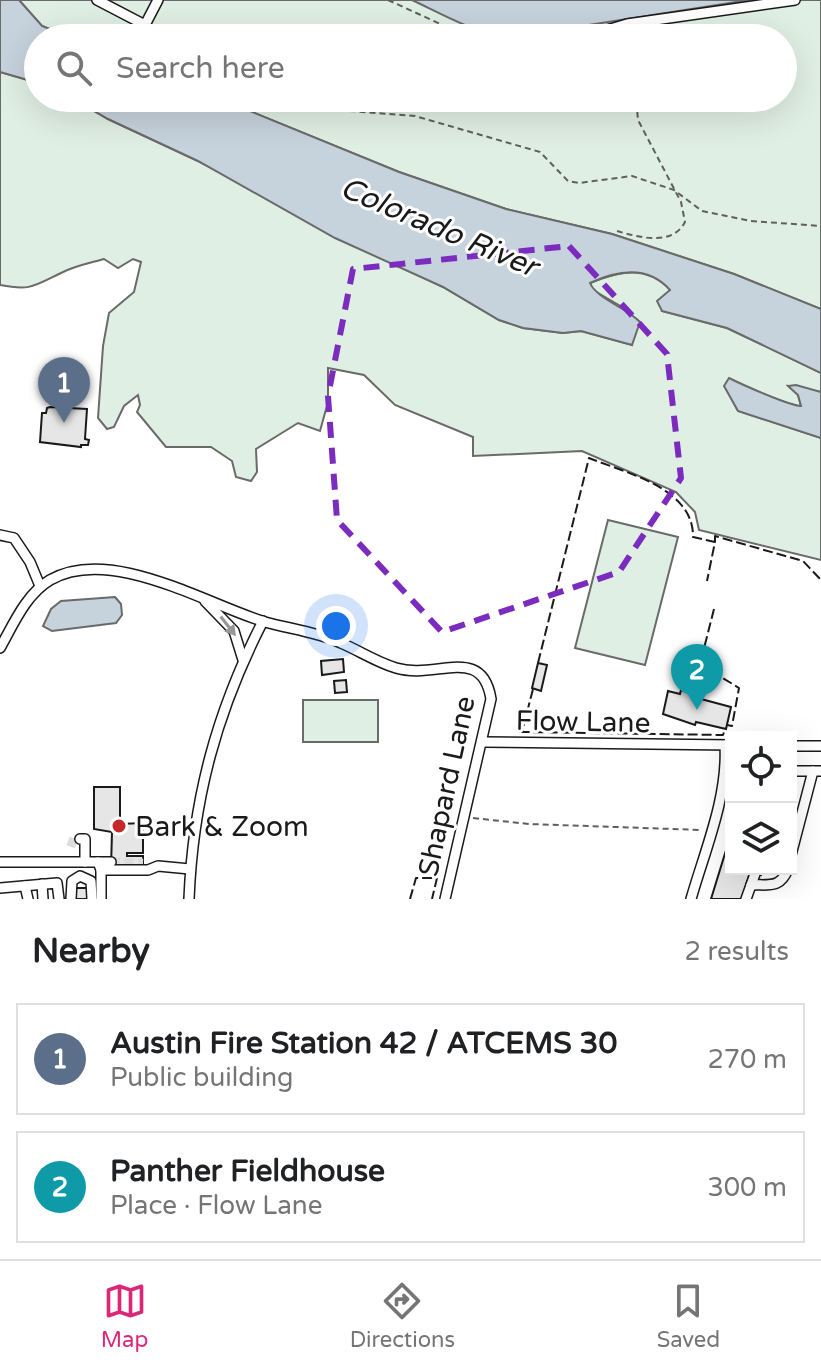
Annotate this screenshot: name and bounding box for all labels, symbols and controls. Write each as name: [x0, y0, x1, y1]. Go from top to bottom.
search box: [24, 24, 797, 112]
icon: search: [52, 46, 96, 90]
text: Search here: [116, 50, 285, 87]
water label: Colorado River: [335, 169, 546, 287]
pin: 1: [38, 357, 90, 423]
your location: [316, 606, 356, 646]
one-way arrow: [219, 616, 236, 636]
pin: 2: [671, 644, 723, 710]
street label: Shapard Lane: [411, 693, 483, 879]
street label: Flow Lane: [515, 704, 651, 740]
map controls: [725, 731, 797, 875]
button: locate: [725, 731, 797, 803]
button: layers: [725, 803, 797, 875]
place label: Bark & Zoom: [135, 810, 309, 844]
marker: Bark & Zoom: [110, 817, 128, 835]
text: Nearby: [32, 931, 150, 972]
text: 2 results: [684, 936, 789, 967]
text: Austin Fire Station 42 / ATCEMS 30: [110, 1025, 617, 1062]
text: 1: [52, 1044, 68, 1075]
text: 270 m: [707, 1044, 787, 1075]
text: Public building: [110, 1062, 293, 1093]
text: Panther Fieldhouse: [110, 1153, 385, 1190]
text: 2: [52, 1172, 68, 1203]
text: 300 m: [707, 1172, 787, 1203]
text: Place · Flow Lane: [110, 1190, 322, 1221]
tab: Map: [101, 1279, 148, 1353]
tab: Directions: [350, 1279, 455, 1353]
tab: Saved: [657, 1279, 720, 1353]

